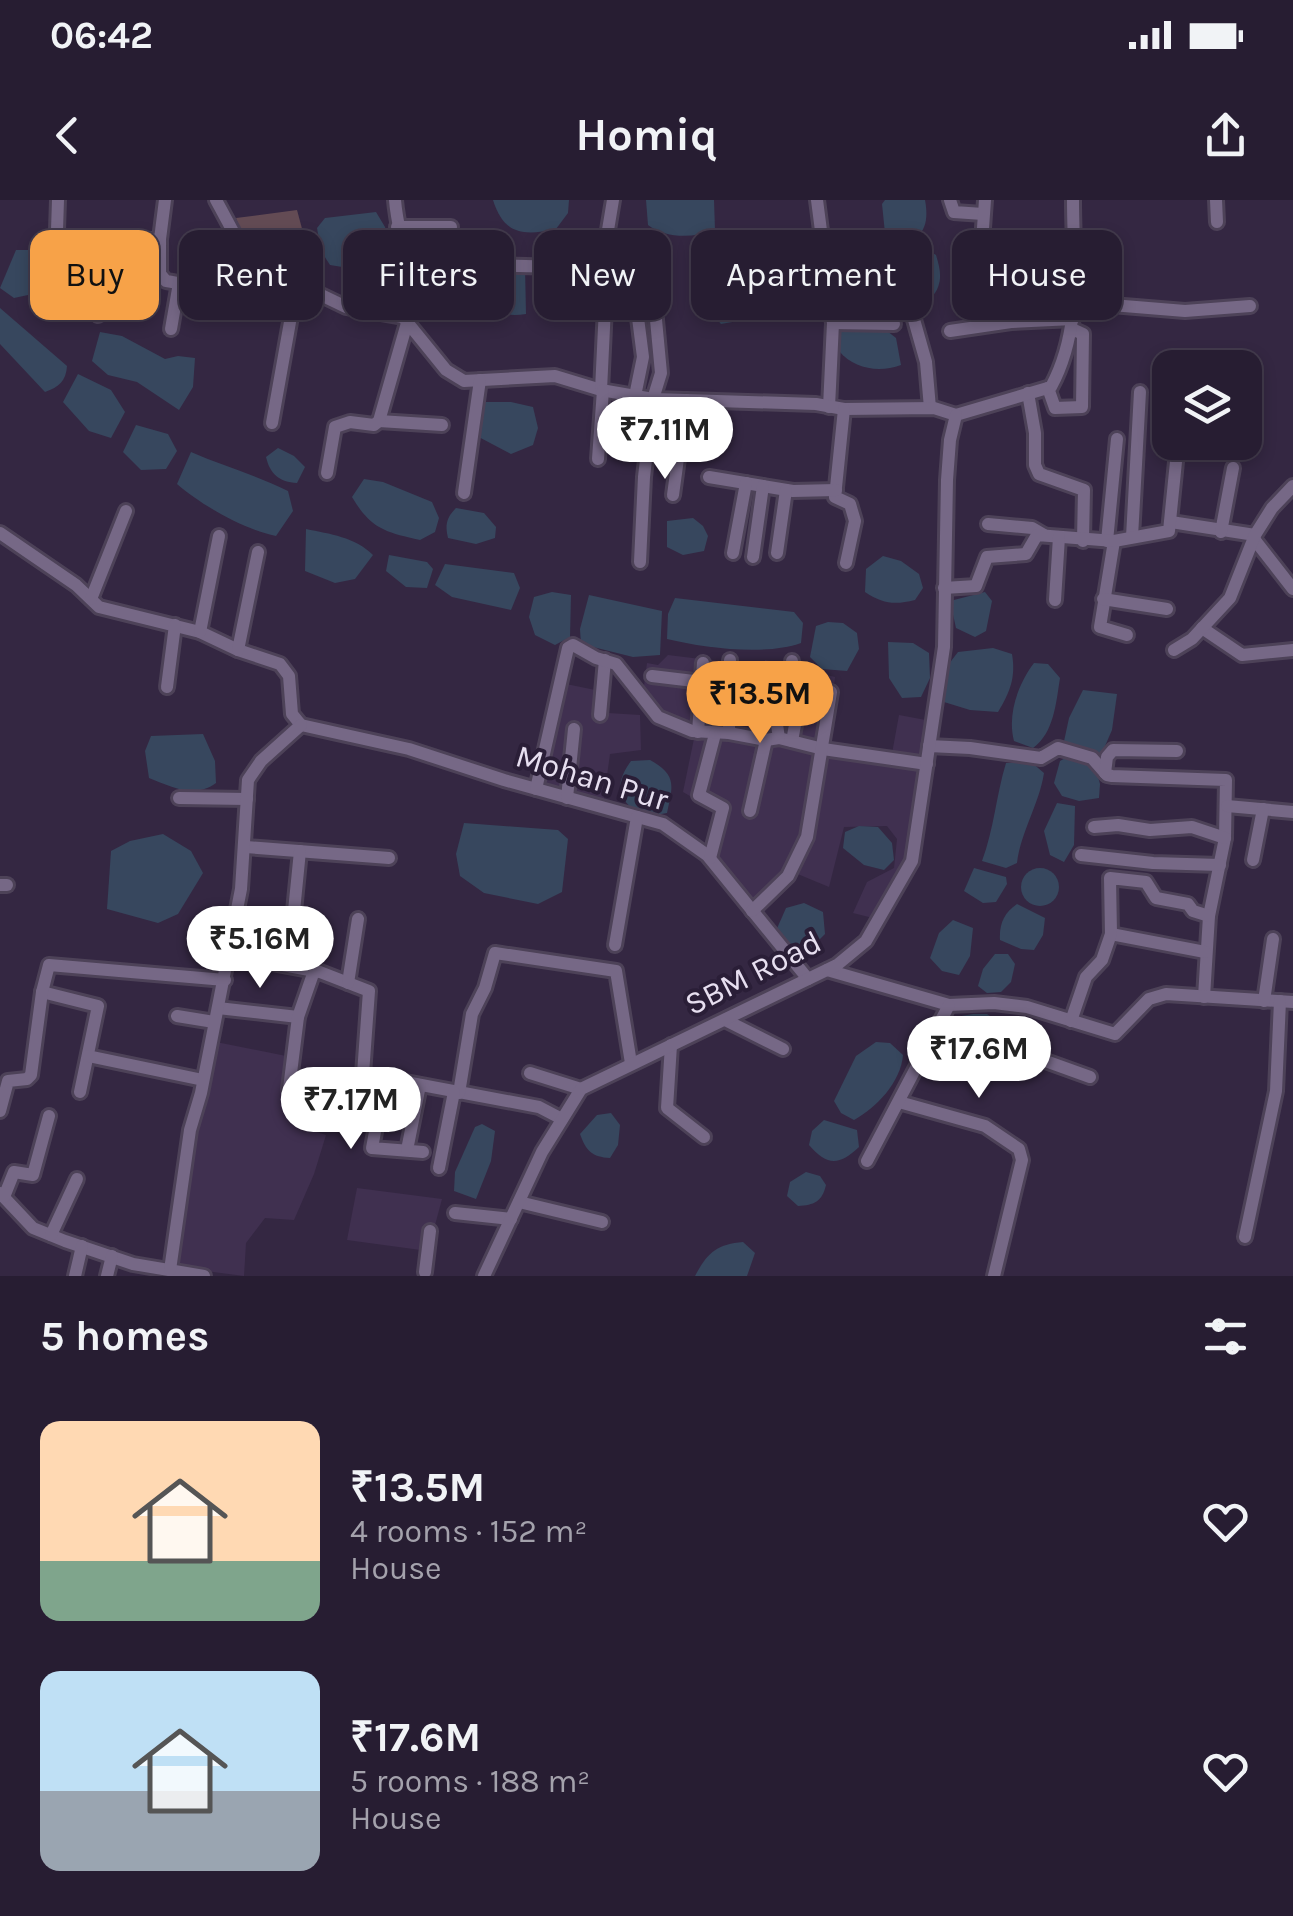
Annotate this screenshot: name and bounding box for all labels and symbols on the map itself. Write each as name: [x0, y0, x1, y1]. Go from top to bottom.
pin: ₹7.11M: [584, 397, 746, 482]
pin: ₹13.5M: [679, 661, 841, 746]
street label: Mohan Pur: [511, 737, 673, 819]
pin: ₹5.16M: [179, 906, 341, 991]
street label: SBM Road: [679, 923, 827, 1023]
pin: ₹17.6M: [898, 1016, 1060, 1101]
pin: ₹7.17M: [270, 1067, 432, 1152]

